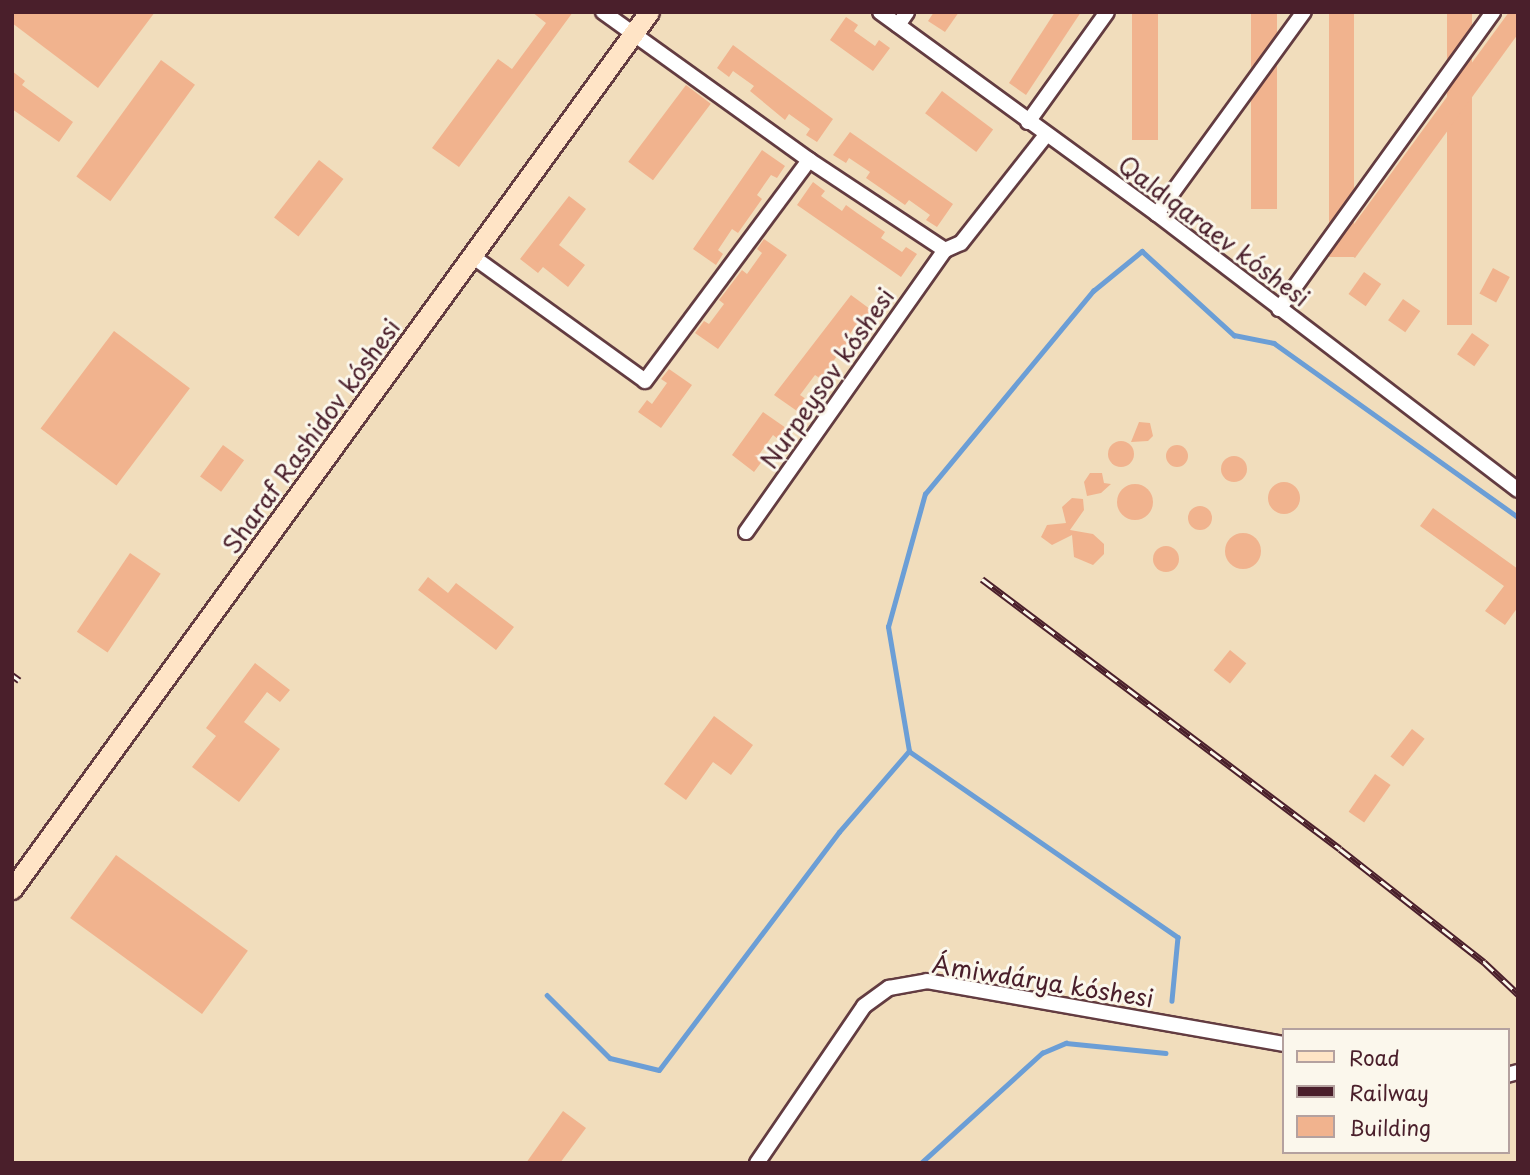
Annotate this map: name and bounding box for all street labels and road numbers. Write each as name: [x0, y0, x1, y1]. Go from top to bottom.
street label: Qaldıqaraev kóshesi: [1113, 150, 1315, 312]
street label: Nurpeysov kóshesi: [754, 282, 900, 474]
street label: Sharaf Rashidov kóshesi: [217, 314, 405, 558]
street label: Ámiwdárya kóshesi: [929, 949, 1157, 1013]

